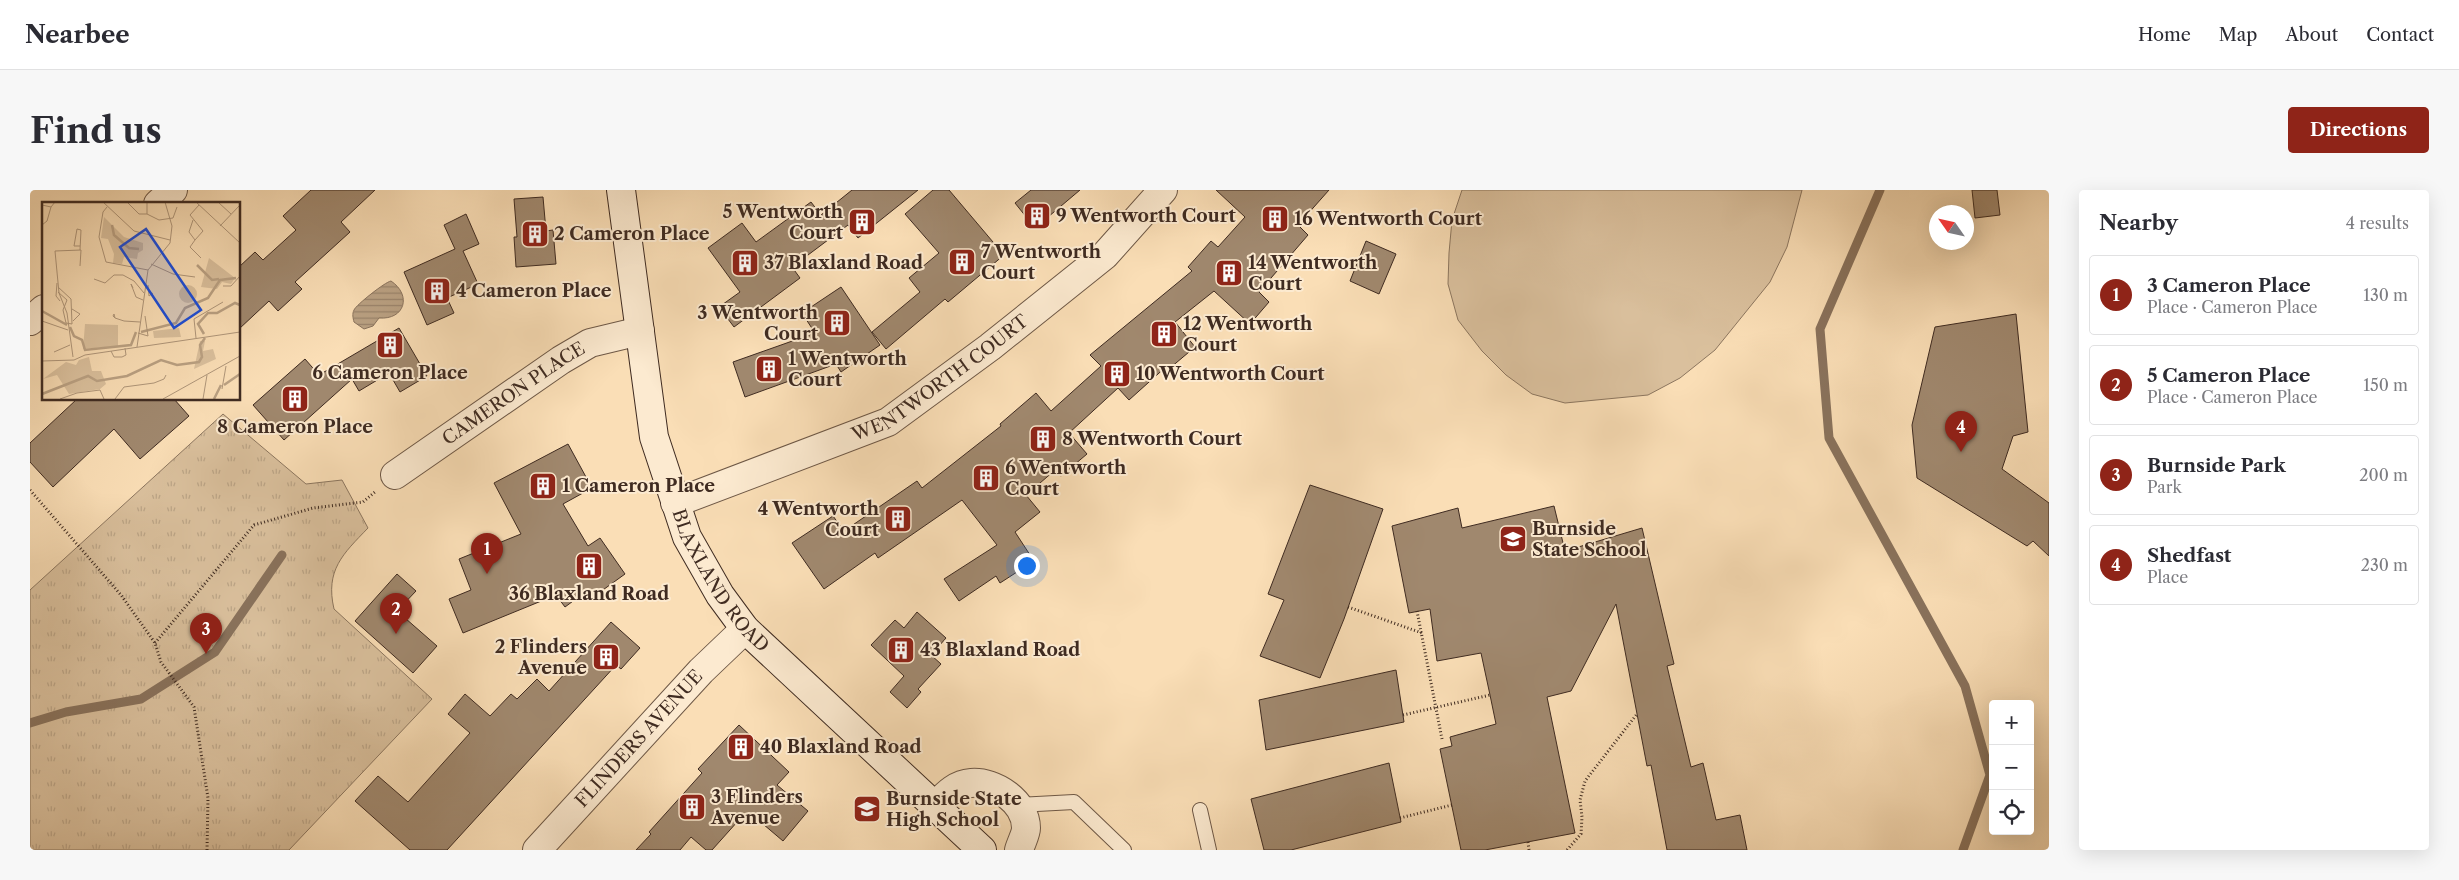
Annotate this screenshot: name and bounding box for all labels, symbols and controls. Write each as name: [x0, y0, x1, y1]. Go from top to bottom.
text: Nearbee: [25, 20, 130, 49]
text: Home: [2138, 24, 2191, 46]
text: Map: [2219, 24, 2257, 46]
text: About: [2285, 24, 2338, 46]
text: Contact: [2366, 24, 2434, 46]
button: Directions: [2288, 107, 2429, 153]
text: Find us: [30, 109, 162, 152]
place label: 5 Wentworth Court: [722, 201, 844, 244]
building icon: 9 Wentworth Court: [1022, 201, 1052, 231]
inset map: [42, 202, 240, 400]
building icon: 16 Wentworth Court: [1260, 204, 1290, 234]
place label: 9 Wentworth Court: [1056, 205, 1237, 227]
north arrow: [1929, 205, 1974, 250]
building icon: 5 Wentworth Court: [847, 207, 877, 237]
place label: 16 Wentworth Court: [1294, 208, 1483, 230]
text: Nearby: [2099, 210, 2178, 235]
text: 4 results: [2346, 213, 2409, 233]
building icon: 2 Cameron Place: [520, 219, 550, 249]
place label: 2 Cameron Place: [554, 223, 710, 245]
place label: 7 Wentworth Court: [981, 241, 1102, 284]
building icon: 7 Wentworth Court: [947, 247, 977, 277]
building icon: 37 Blaxland Road: [730, 248, 760, 278]
place label: 37 Blaxland Road: [764, 252, 923, 274]
place label: 14 Wentworth Court: [1248, 252, 1378, 295]
building icon: 14 Wentworth Court: [1214, 258, 1244, 288]
text: 3 Cameron Place: [2147, 274, 2311, 297]
building icon: 4 Cameron Place: [422, 276, 452, 306]
place label: 4 Cameron Place: [456, 280, 612, 302]
text: 1: [2112, 285, 2120, 305]
text: 130 m: [2363, 285, 2408, 305]
text: Place · Cameron Place: [2147, 297, 2318, 317]
place label: 3 Wentworth Court: [697, 302, 819, 345]
building icon: 3 Wentworth Court: [822, 308, 852, 338]
street label: WENTWORTH COURT: [848, 310, 1033, 446]
place label: 12 Wentworth Court: [1183, 313, 1313, 356]
building icon: 12 Wentworth Court: [1149, 319, 1179, 349]
building icon: 6 Cameron Place: [375, 330, 405, 360]
street label: CAMERON PLACE: [438, 337, 589, 450]
place label: 1 Wentworth Court: [788, 348, 907, 391]
building icon: 1 Wentworth Court: [754, 354, 784, 384]
building icon: 10 Wentworth Court: [1102, 359, 1132, 389]
place label: 6 Cameron Place: [312, 362, 468, 384]
place label: 10 Wentworth Court: [1136, 363, 1325, 385]
text: 5 Cameron Place: [2147, 364, 2310, 387]
text: 2: [2111, 375, 2121, 395]
text: 150 m: [2363, 375, 2408, 395]
building icon: 8 Cameron Place: [280, 384, 310, 414]
text: Place · Cameron Place: [2147, 387, 2318, 407]
pin: 4: [1945, 411, 1977, 452]
place label: 8 Cameron Place: [217, 416, 373, 438]
building icon: 8 Wentworth Court: [1028, 424, 1058, 454]
place label: 8 Wentworth Court: [1062, 428, 1243, 450]
text: Burnside Park: [2147, 454, 2286, 477]
place label: 6 Wentworth Court: [1005, 457, 1127, 500]
building icon: 6 Wentworth Court: [971, 463, 1001, 493]
text: 3: [2111, 465, 2121, 485]
text: 200 m: [2359, 465, 2408, 485]
building icon: 1 Cameron Place: [528, 471, 558, 501]
place label: 1 Cameron Place: [562, 475, 715, 497]
text: Park: [2147, 477, 2182, 497]
place label: 4 Wentworth Court: [758, 498, 880, 541]
building icon: 4 Wentworth Court: [883, 504, 913, 534]
street label: BLAXLAND ROAD: [668, 506, 774, 657]
place label: Burnside State School: [1532, 518, 1647, 561]
school or university icon: Burnside State School: [1498, 524, 1528, 554]
pin: 1: [471, 533, 503, 574]
text: Shedfast: [2147, 544, 2231, 567]
building icon: 36 Blaxland Road: [574, 551, 604, 581]
your location: [1014, 553, 1040, 579]
text: 4: [2111, 555, 2121, 575]
text: 230 m: [2361, 555, 2408, 575]
text: Place: [2147, 567, 2188, 587]
place label: 36 Blaxland Road: [509, 583, 669, 605]
pin: 2: [380, 593, 412, 634]
pin: 3: [190, 613, 222, 654]
building icon: 43 Blaxland Road: [886, 635, 916, 665]
place label: 2 Flinders Avenue: [495, 636, 587, 679]
place label: 43 Blaxland Road: [920, 639, 1080, 661]
building icon: 2 Flinders Avenue: [591, 642, 621, 672]
street label: FLINDERS AVENUE: [571, 665, 707, 812]
map controls: [1989, 700, 2034, 835]
button: +: [1989, 700, 2034, 745]
building icon: 40 Blaxland Road: [726, 732, 756, 762]
place label: 40 Blaxland Road: [760, 736, 922, 758]
button: −: [1989, 745, 2034, 790]
place label: 3 Flinders Avenue: [710, 786, 803, 829]
place label: Burnside State High School: [886, 788, 1022, 831]
button: locate: [1989, 790, 2034, 835]
building icon: 3 Flinders Avenue: [677, 792, 707, 822]
school or university icon: Burnside State High School: [852, 794, 882, 824]

